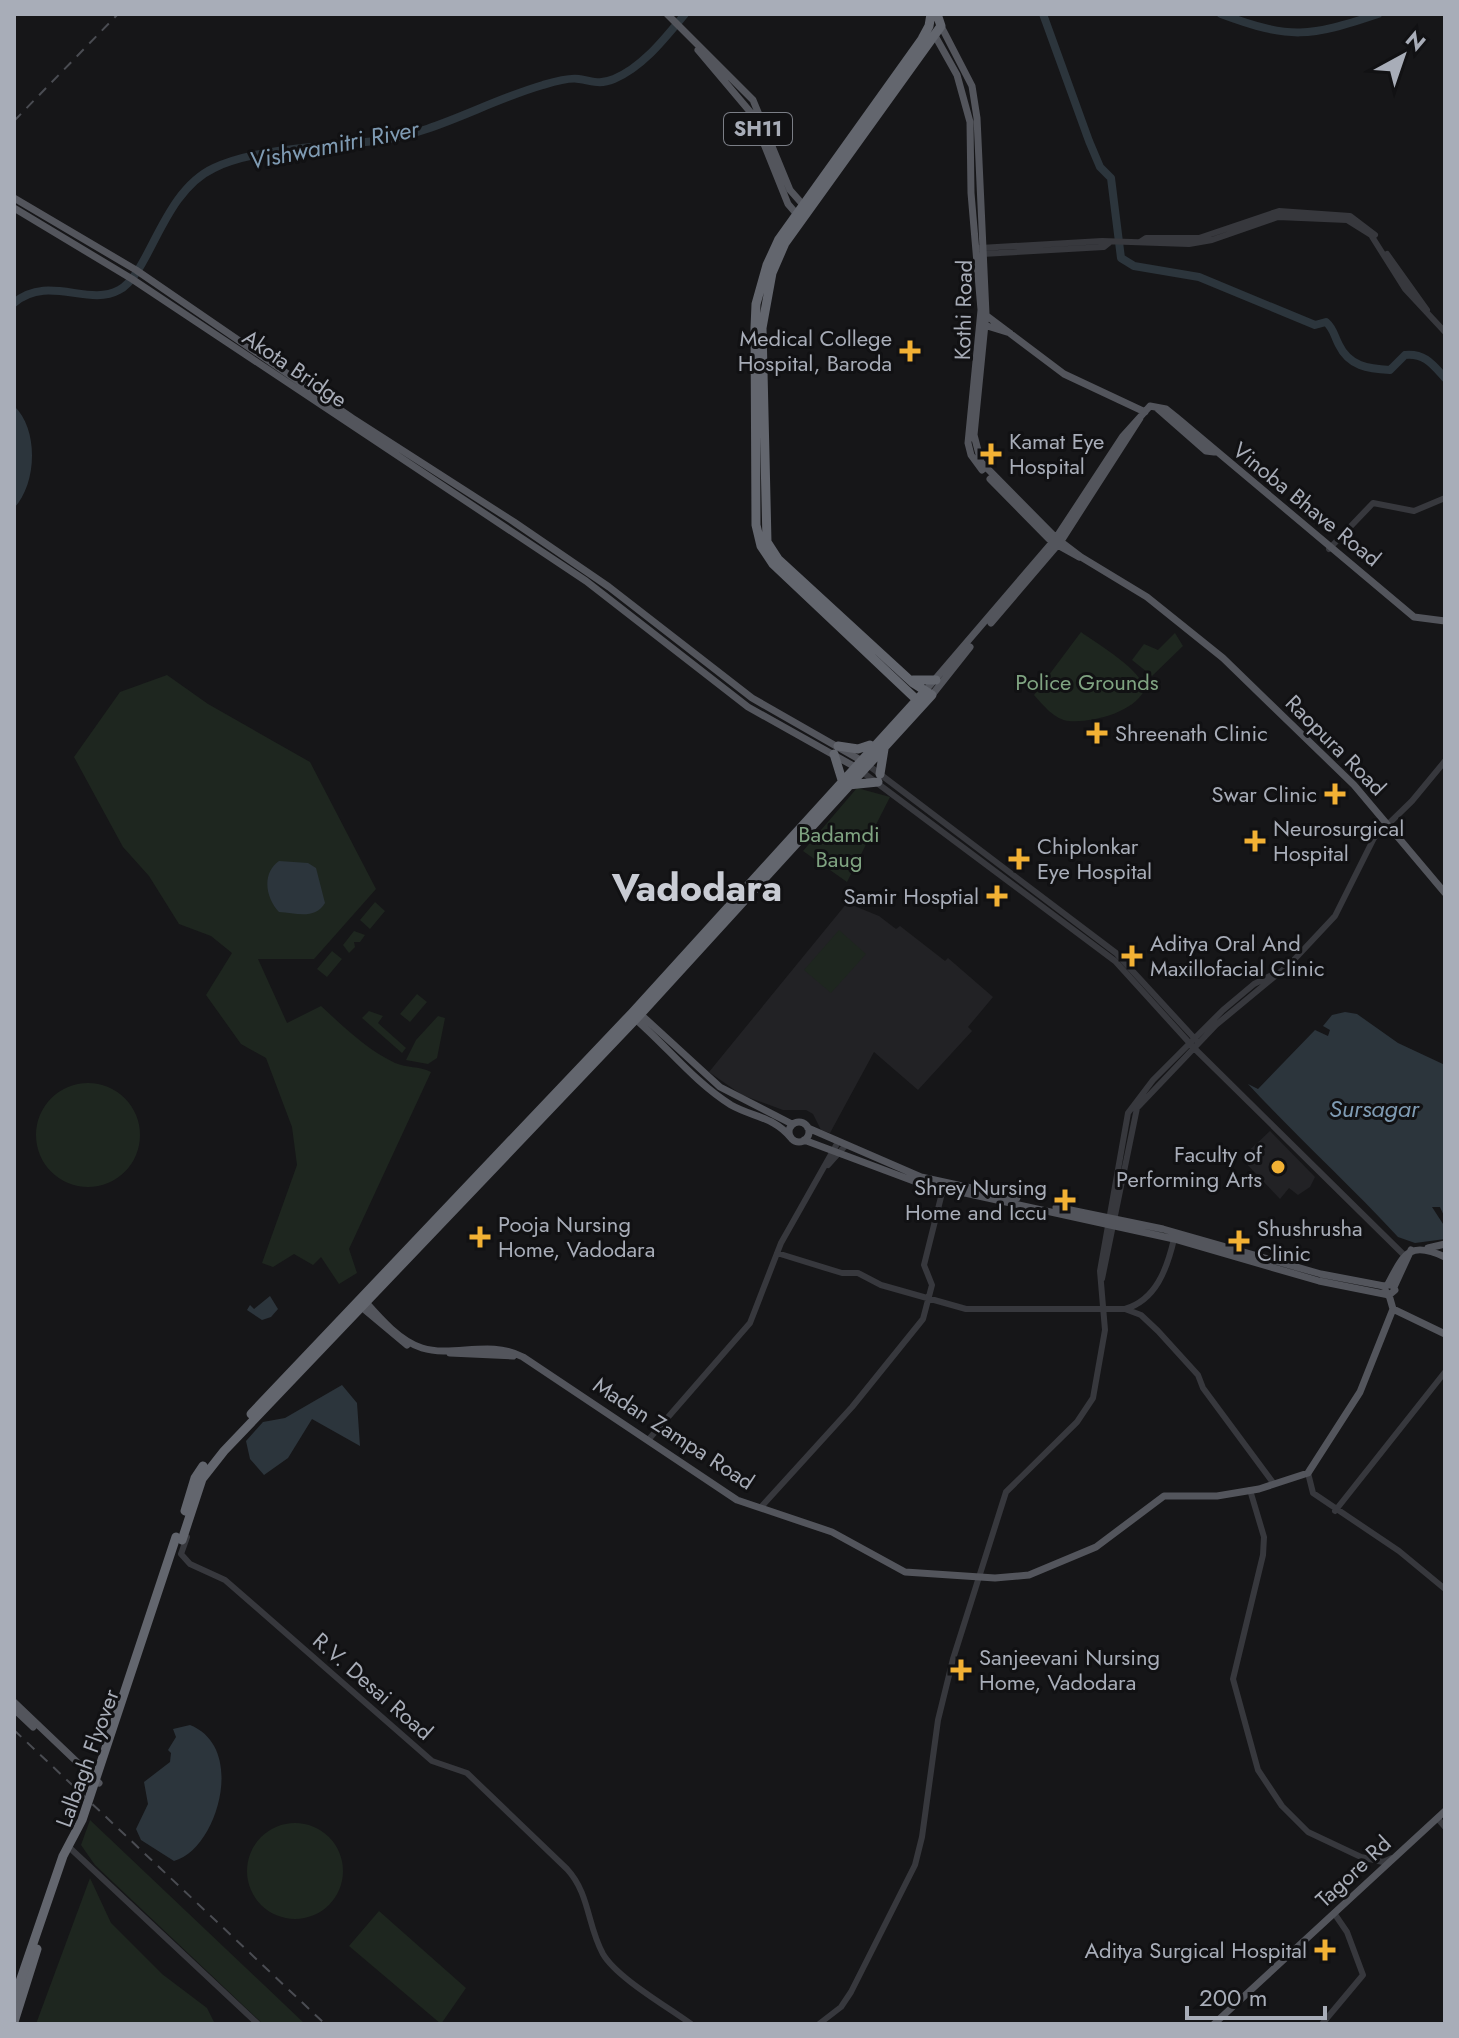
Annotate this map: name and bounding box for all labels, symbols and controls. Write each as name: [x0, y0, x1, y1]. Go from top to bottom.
north arrow: [1363, 16, 1443, 96]
text: N: [1399, 23, 1433, 59]
water label: Vishwamitri River: [246, 111, 424, 178]
road number: SH11: [724, 113, 792, 145]
street label: Kothi Road: [946, 260, 980, 360]
street label: Akota Bridge: [236, 321, 354, 415]
place label: Medical College Hospital, Baroda: [738, 322, 892, 379]
marker: Medical College Hospital, Baroda: [899, 340, 921, 362]
place label: Kamat Eye Hospital: [1009, 425, 1104, 482]
street label: Vinoba Bhave Road: [1226, 434, 1388, 574]
marker: Kamat Eye Hospital: [980, 443, 1002, 465]
park label: Police Grounds: [1015, 666, 1159, 698]
street label: Raopura Road: [1278, 687, 1394, 803]
place label: Shreenath Clinic: [1115, 717, 1268, 749]
marker: Shreenath Clinic: [1086, 722, 1108, 744]
place label: Swar Clinic: [1212, 778, 1317, 810]
marker: Swar Clinic: [1324, 783, 1346, 805]
place label: Neurosurgical Hospital: [1273, 812, 1404, 869]
park label: Badamdi Baug: [798, 818, 880, 875]
place label: Chiplonkar Eye Hospital: [1037, 830, 1152, 887]
marker: Neurosurgical Hospital: [1244, 830, 1266, 852]
marker: Chiplonkar Eye Hospital: [1008, 848, 1030, 870]
district label: Vadodara: [611, 860, 782, 915]
place label: Samir Hosptial: [844, 880, 979, 912]
marker: Samir Hosptial: [986, 885, 1008, 907]
place label: Aditya Oral And Maxillofacial Clinic: [1150, 927, 1324, 984]
marker: Aditya Oral And Maxillofacial Clinic: [1121, 945, 1143, 967]
water label: Sursagar: [1329, 1091, 1421, 1126]
place label: Faculty of Performing Arts: [1116, 1138, 1263, 1195]
marker: Faculty of Performing Arts: [1269, 1158, 1287, 1176]
place label: Shrey Nursing Home and Iccu: [905, 1171, 1047, 1228]
marker: Shrey Nursing Home and Iccu: [1054, 1189, 1076, 1211]
place label: Pooja Nursing Home, Vadodara: [498, 1208, 655, 1265]
place label: Shushrusha Clinic: [1257, 1212, 1363, 1269]
marker: Pooja Nursing Home, Vadodara: [469, 1226, 491, 1248]
marker: Shushrusha Clinic: [1228, 1230, 1250, 1252]
street label: Madan Zampa Road: [587, 1369, 761, 1497]
street label: R.V. Desai Road: [306, 1625, 440, 1747]
place label: Sanjeevani Nursing Home, Vadodara: [979, 1641, 1160, 1698]
marker: Sanjeevani Nursing Home, Vadodara: [950, 1659, 972, 1681]
street label: Lalbagh Flyover: [47, 1684, 127, 1831]
street label: Tagore Rd: [1308, 1828, 1398, 1914]
place label: Aditya Surgical Hospital: [1084, 1934, 1307, 1966]
marker: Aditya Surgical Hospital: [1314, 1939, 1336, 1961]
scale bar: [1187, 1970, 1325, 2020]
text: 200 m: [1199, 1980, 1267, 2015]

